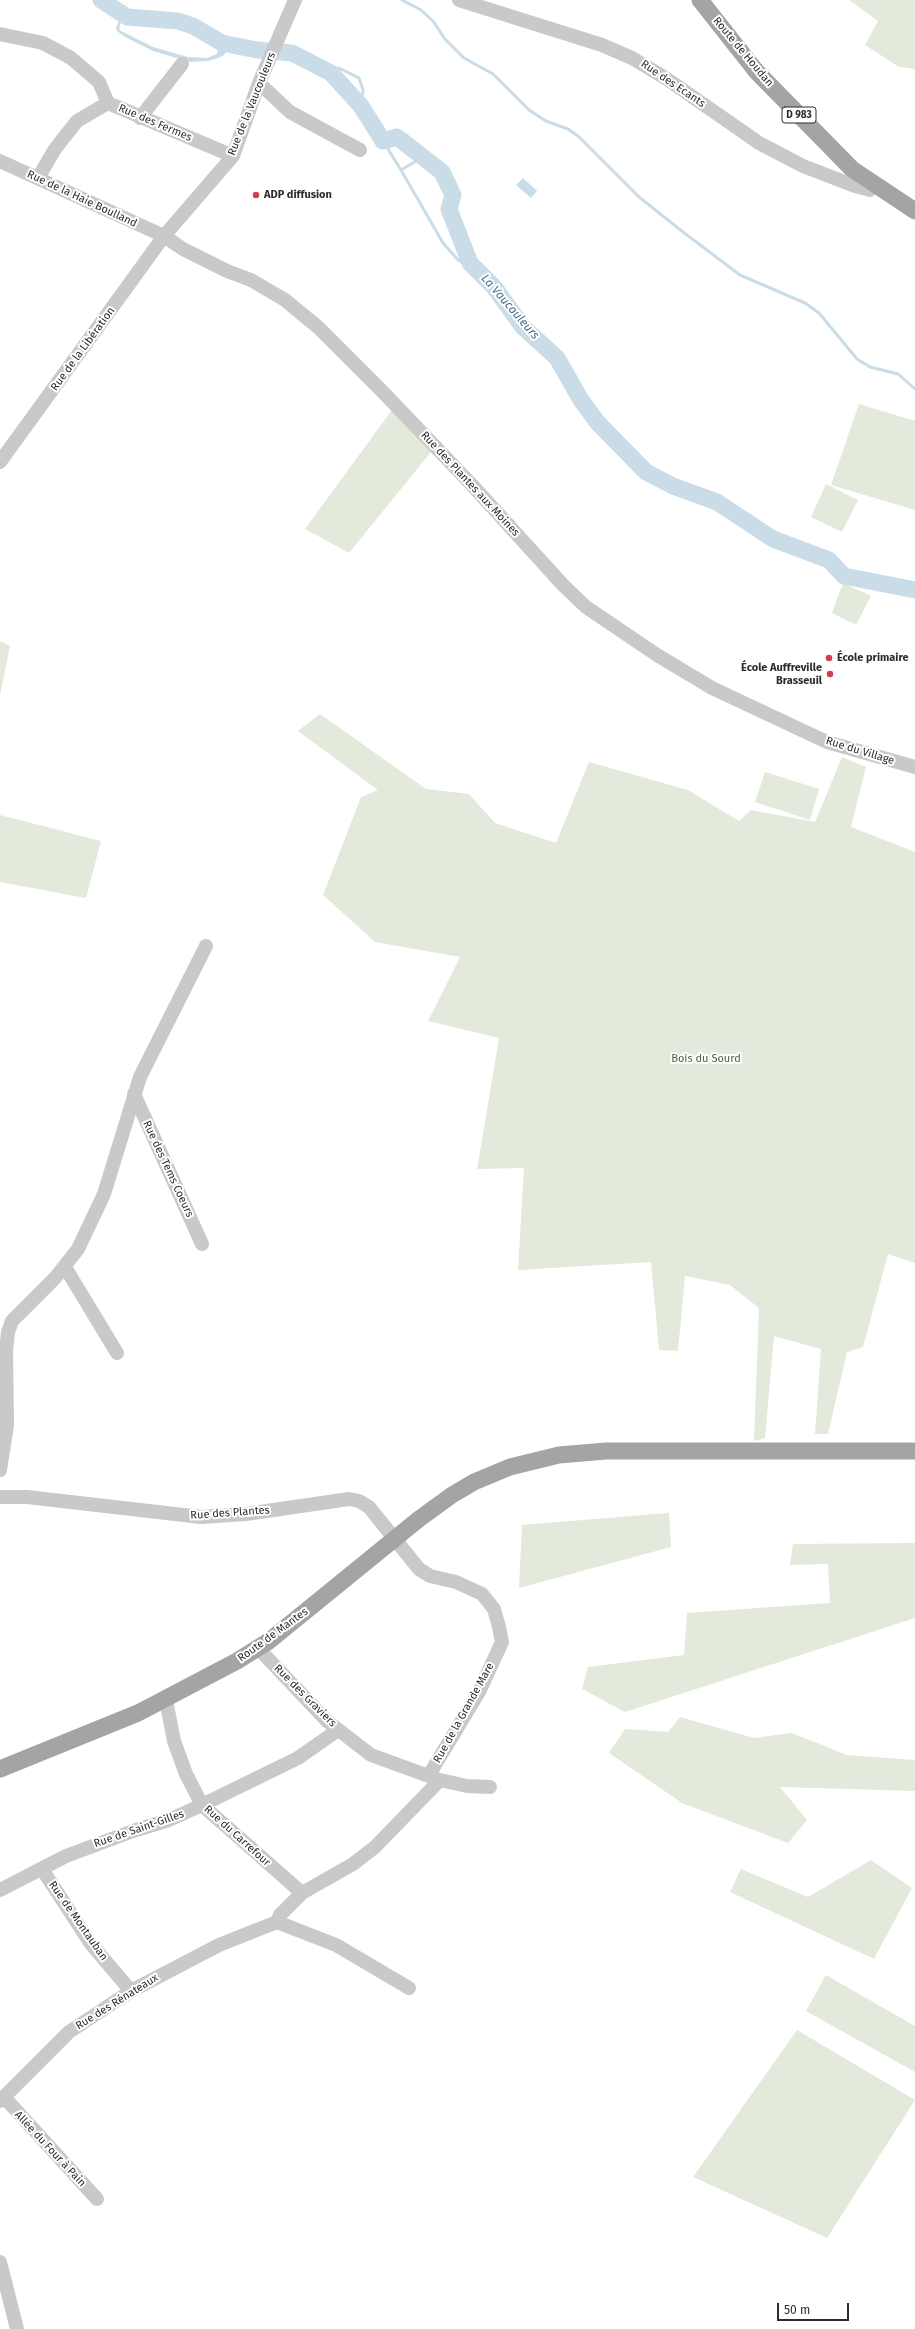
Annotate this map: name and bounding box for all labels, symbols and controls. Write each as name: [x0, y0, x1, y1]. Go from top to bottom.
street label: Route de Houdan: [710, 14, 776, 90]
street label: Rue de la Vaucouleurs: [225, 50, 279, 158]
street label: Rue des Ecants: [638, 58, 708, 110]
street label: Rue des Fermes: [116, 102, 194, 144]
road number: D 983: [782, 107, 816, 123]
street label: Rue de la Haie Boulland: [25, 168, 139, 230]
place label: ADP diffusion: [264, 188, 332, 202]
marker: ADP diffusion: [251, 190, 261, 200]
water label: La Vaucouleurs: [478, 272, 542, 342]
street label: Rue de la Libération: [48, 305, 118, 393]
street label: Rue des Plantes aux Moines: [418, 429, 522, 539]
place label: École primaire: [837, 651, 909, 665]
marker: École primaire: [824, 653, 834, 663]
place label: École Auffreville Brasseuil: [741, 661, 822, 687]
marker: École Auffreville Brasseuil: [825, 669, 835, 679]
street label: Rue du Village: [824, 734, 896, 768]
park label: Bois du Sourd: [671, 1052, 741, 1066]
street label: Rue des Tems Coeurs: [140, 1119, 196, 1219]
street label: Rue des Plantes: [190, 1504, 270, 1522]
street label: Route de Mantes: [235, 1605, 311, 1665]
street label: Rue de la Grande Mare: [431, 1661, 497, 1765]
street label: Rue des Graviers: [271, 1662, 339, 1730]
street label: Rue du Carrefour: [201, 1803, 273, 1869]
street label: Rue de Saint-Gilles: [92, 1807, 186, 1851]
street label: Rue de Montauban: [46, 1879, 110, 1963]
street label: Rue des Rénateaux: [73, 1971, 161, 2033]
street label: Allée du Four à Pain: [12, 2108, 88, 2190]
scale bar: [779, 2295, 851, 2321]
text: 50 m: [784, 2303, 810, 2317]

